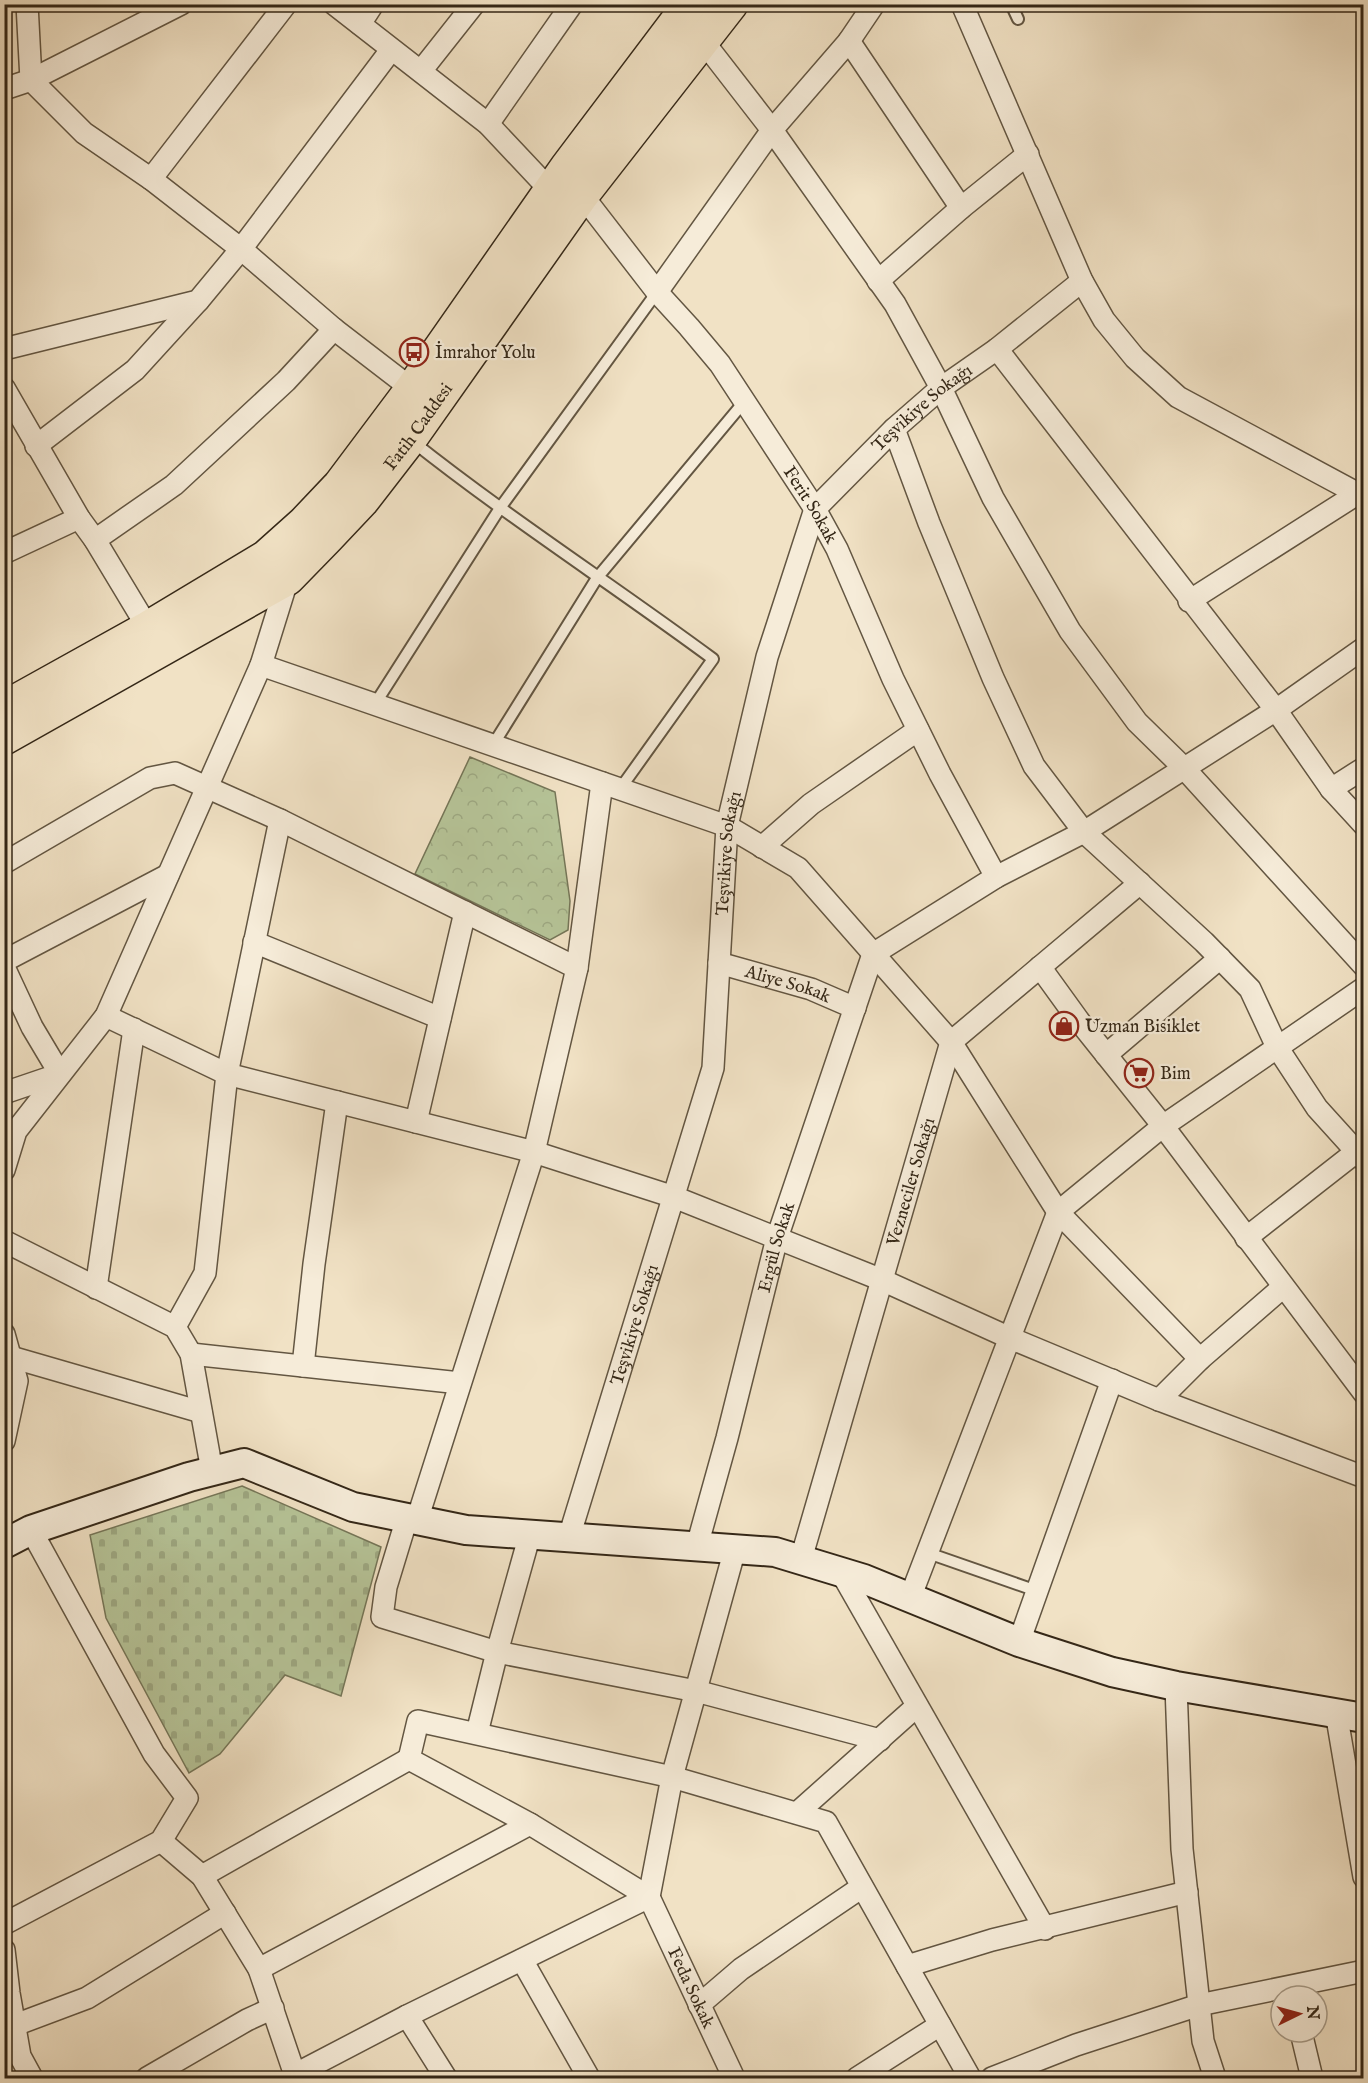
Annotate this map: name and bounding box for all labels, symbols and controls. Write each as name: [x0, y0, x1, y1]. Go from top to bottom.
bus stop icon: İmrahor Yolu: [398, 336, 430, 368]
place label: İmrahor Yolu: [435, 341, 536, 365]
street label: Teşvikiye Sokağı: [868, 359, 978, 458]
street label: Fatih Caddesi: [380, 379, 459, 476]
street label: Ferit Sokak: [777, 462, 842, 548]
street label: Teşvikiye Sokağı: [712, 789, 748, 916]
street label: Aliye Sokak: [741, 961, 834, 1009]
shop icon: Uzman Bisiklet: [1048, 1010, 1080, 1042]
place label: Uzman Bisiklet: [1085, 1016, 1200, 1039]
supermarket icon: Bim: [1123, 1057, 1155, 1089]
place label: Bim: [1160, 1063, 1191, 1086]
street label: Vezneciler Sokağı: [882, 1115, 941, 1250]
street label: Ergül Sokak: [754, 1199, 801, 1295]
street label: Teşvikiye Sokağı: [606, 1262, 665, 1388]
street label: Feda Sokak: [661, 1944, 719, 2033]
north arrow: [1269, 1984, 1329, 2044]
text: N: [1301, 2004, 1323, 2021]

